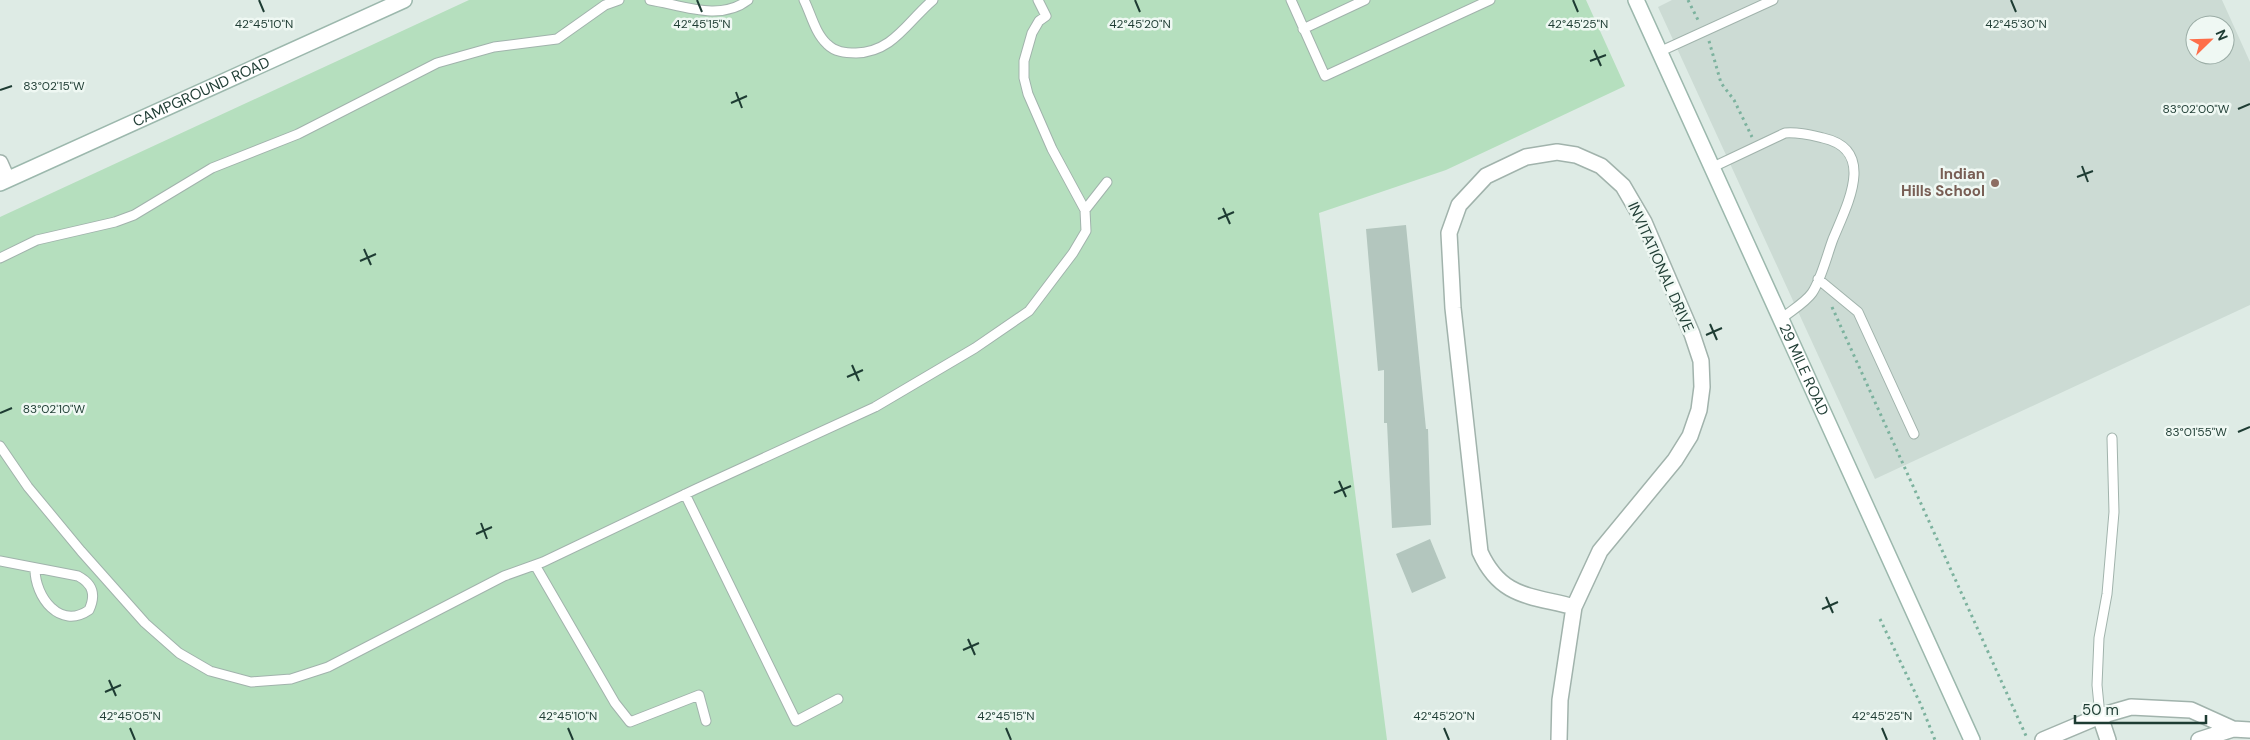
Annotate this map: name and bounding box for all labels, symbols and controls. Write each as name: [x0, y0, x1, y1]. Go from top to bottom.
north arrow: [2185, 15, 2235, 65]
text: 42°45'10"N: [235, 16, 293, 32]
text: 42°45'15"N: [673, 16, 731, 32]
text: 42°45'20"N: [1109, 16, 1171, 32]
text: 42°45'25"N: [1548, 16, 1608, 32]
text: 42°45'30"N: [1985, 16, 2047, 32]
text: N: [2212, 27, 2232, 43]
street label: CAMPGROUND ROAD: [130, 52, 273, 132]
text: 83°02'15"W: [23, 78, 85, 94]
text: 83°02'00"W: [2163, 101, 2230, 117]
place label: Indian Hills School: [1901, 164, 1985, 201]
marker: Indian Hills School: [1989, 177, 2001, 189]
street label: INVITATIONAL DRIVE: [1623, 199, 1699, 335]
street label: 29 MILE ROAD: [1774, 321, 1833, 419]
text: 83°02'10"W: [23, 401, 86, 417]
text: 83°01'55"W: [2165, 424, 2227, 440]
scale bar: [2075, 692, 2206, 724]
text: 50 m: [2082, 700, 2119, 720]
text: 42°45'05"N: [99, 708, 161, 724]
text: 42°45'10"N: [539, 708, 597, 724]
text: 42°45'15"N: [977, 708, 1035, 724]
text: 42°45'20"N: [1413, 708, 1475, 724]
text: 42°45'25"N: [1852, 708, 1912, 724]

